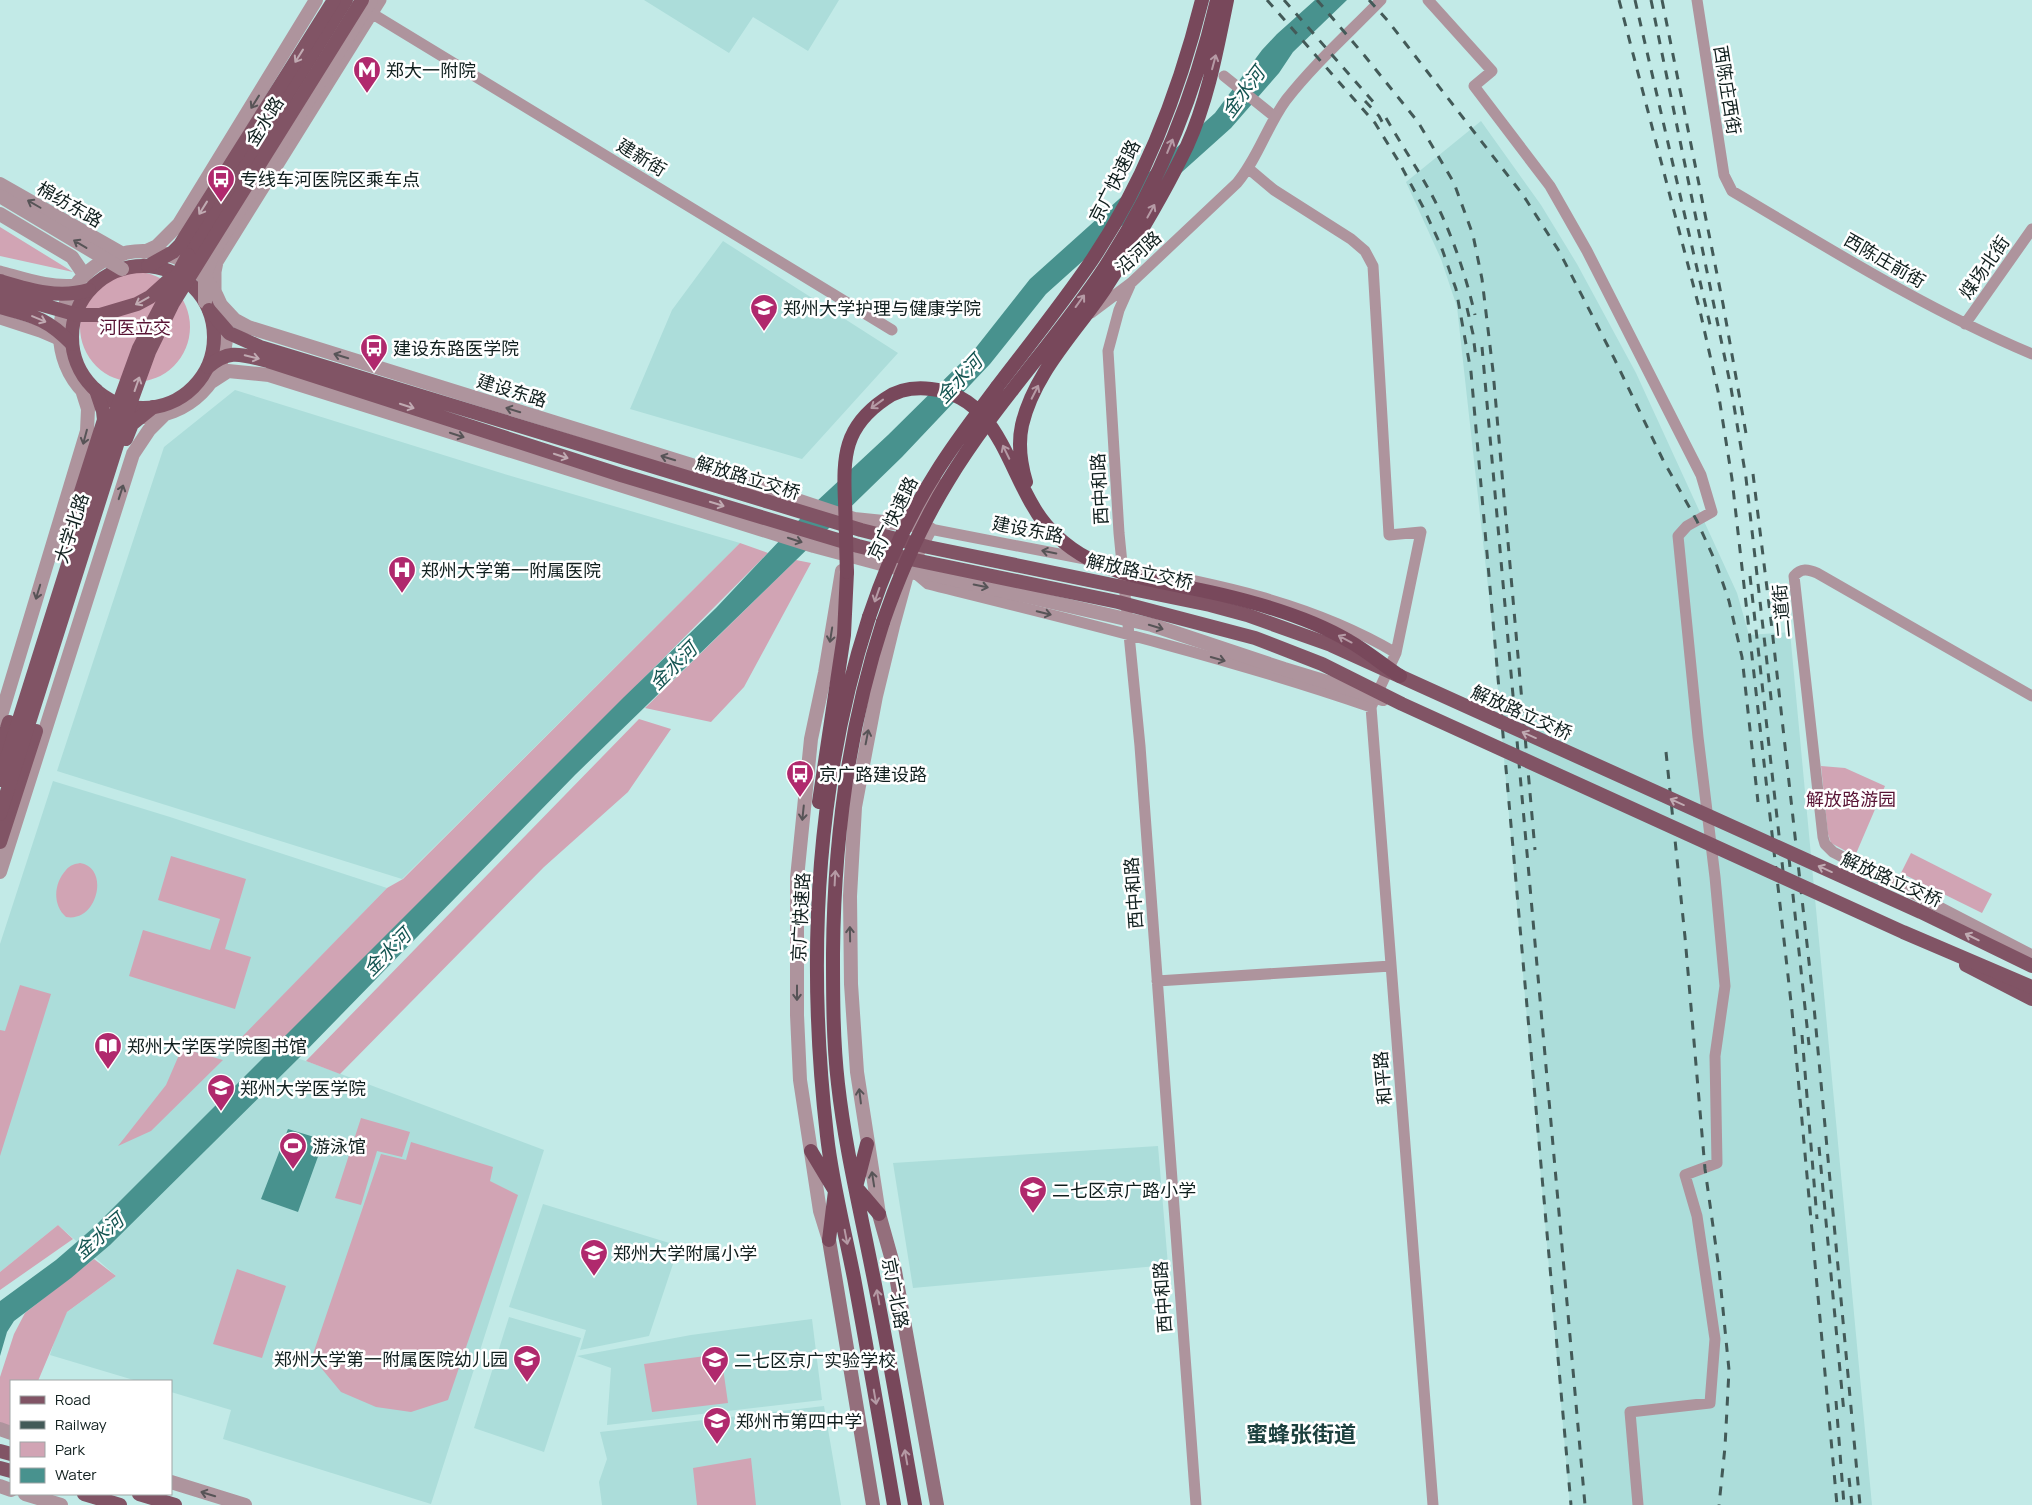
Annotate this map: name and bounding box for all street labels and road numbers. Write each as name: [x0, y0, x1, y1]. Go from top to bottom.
street label: 西陈庄西街: [1709, 44, 1747, 136]
street label: 金水路: [240, 92, 288, 150]
street label: 建新街: [613, 133, 671, 181]
street label: 京广快速路: [1083, 135, 1145, 227]
street label: 棉纺东路: [33, 176, 107, 232]
street label: 沿河路: [1110, 225, 1166, 279]
street label: 西陈庄前街: [1840, 227, 1930, 293]
street label: 煤场北街: [1954, 231, 2014, 303]
street label: 建设东路: [474, 368, 550, 412]
street label: 解放路立交桥: [693, 450, 803, 504]
street label: 西中和路: [1085, 452, 1113, 526]
street label: 京广快速路: [861, 472, 923, 564]
street label: 大学北路: [48, 490, 94, 566]
street label: 建设东路: [990, 510, 1066, 548]
street label: 解放路立交桥: [1085, 548, 1195, 594]
street label: 二道街: [1767, 583, 1795, 639]
street label: 解放路立交桥: [1468, 679, 1576, 745]
street label: 解放路立交桥: [1838, 846, 1946, 912]
street label: 西中和路: [1119, 856, 1147, 930]
street label: 京广快速路: [786, 871, 814, 963]
street label: 和平路: [1368, 1050, 1396, 1106]
street label: 京广北路: [877, 1255, 915, 1331]
street label: 西中和路: [1148, 1260, 1176, 1334]

